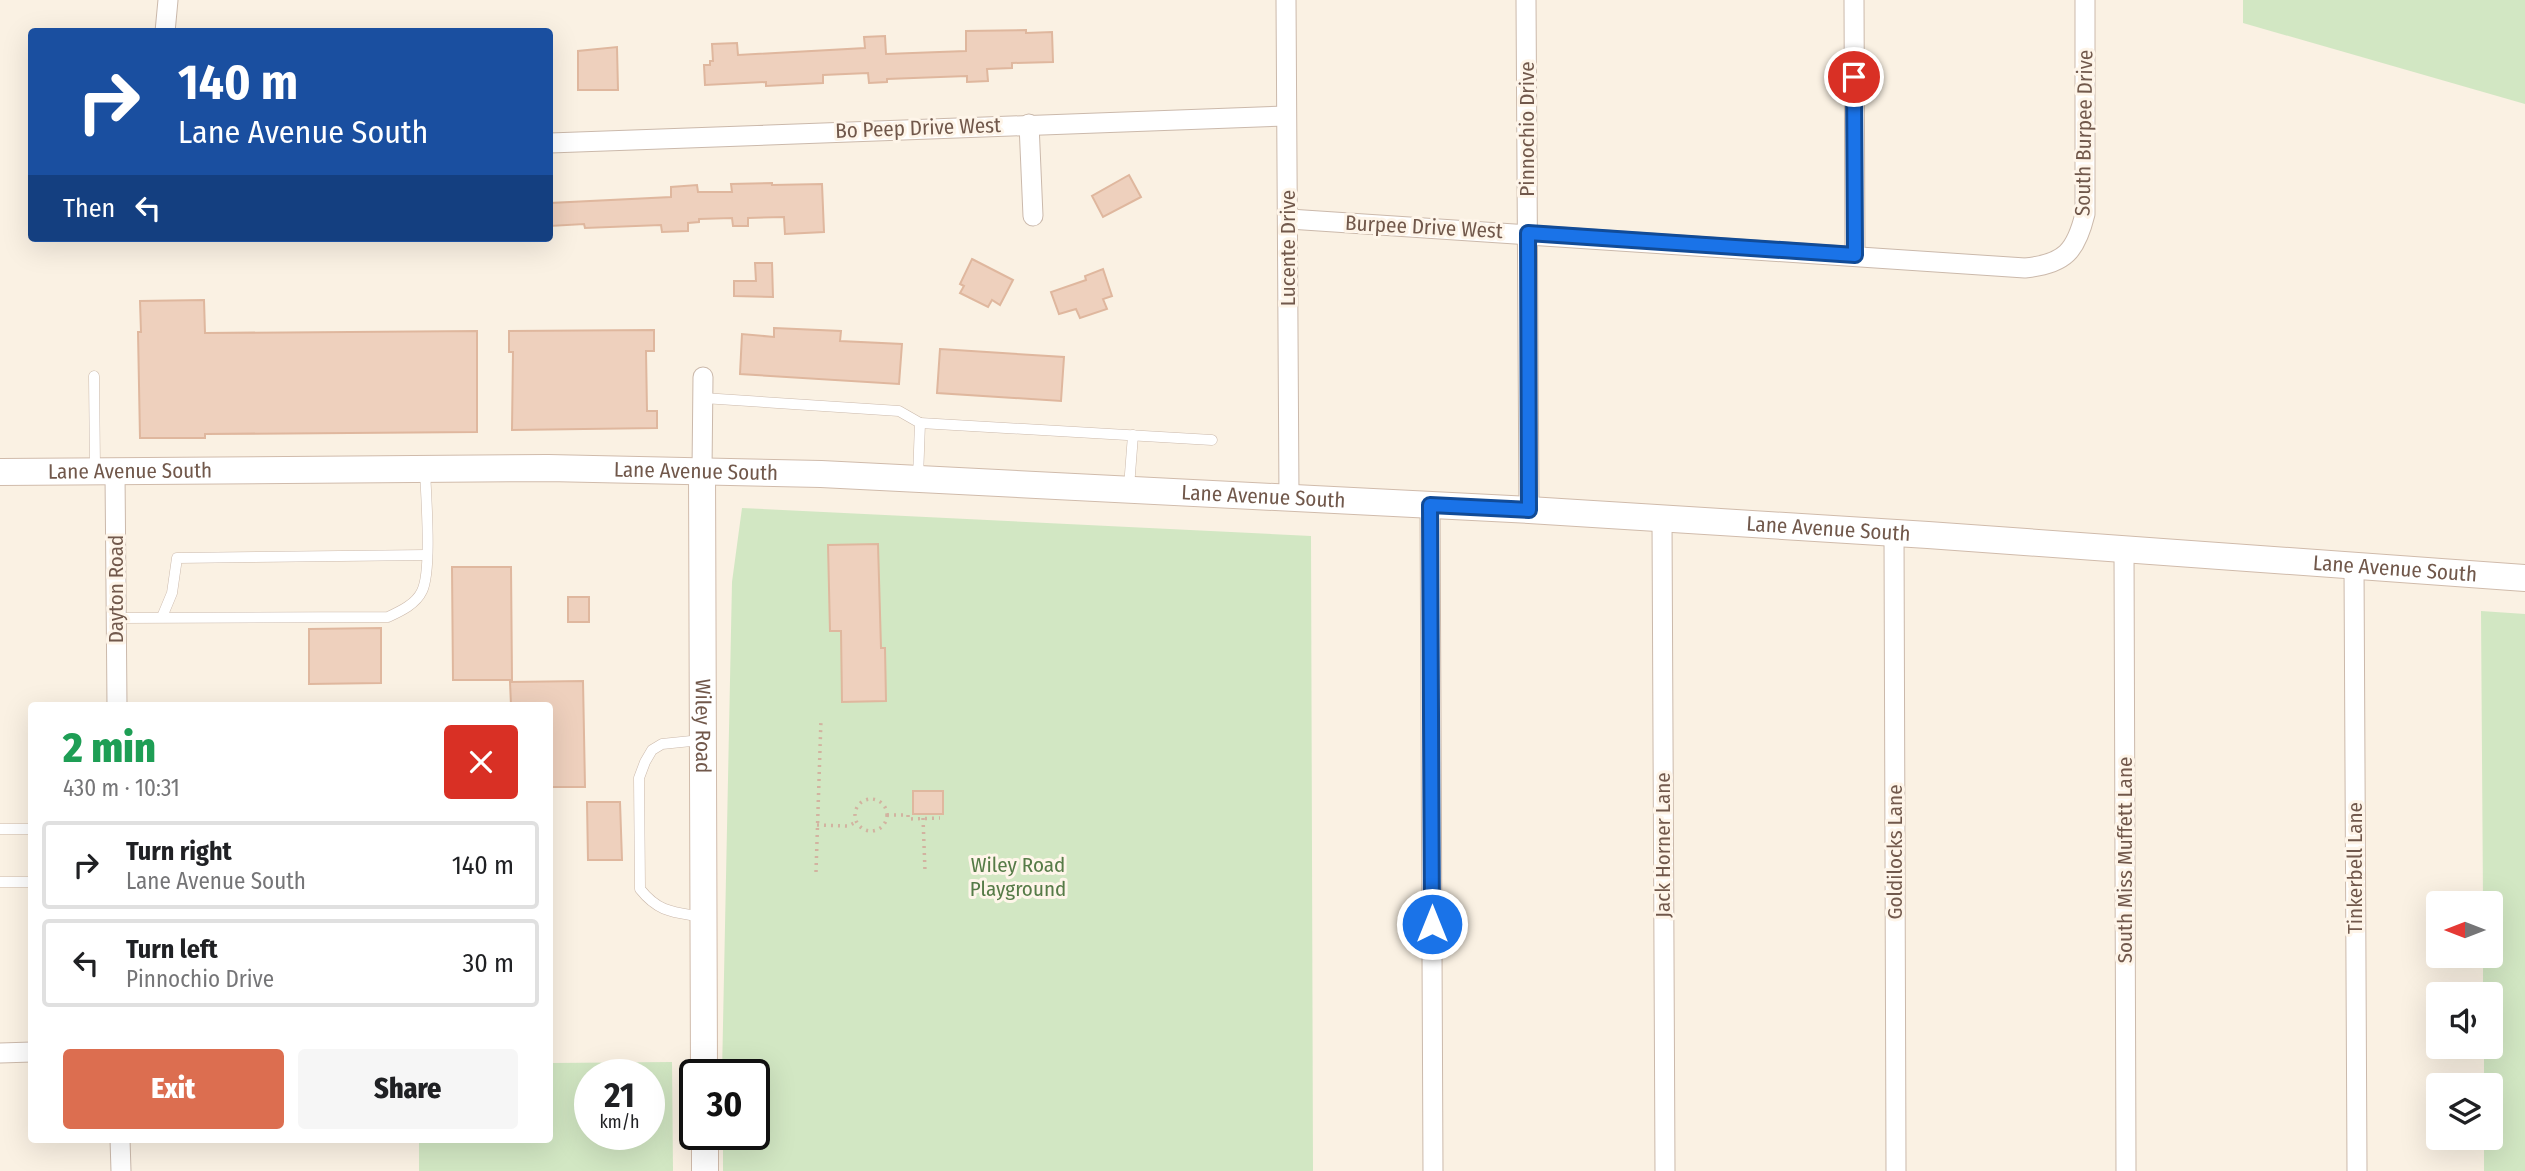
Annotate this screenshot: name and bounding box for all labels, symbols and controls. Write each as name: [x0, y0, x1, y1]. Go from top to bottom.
pin: [1824, 47, 1884, 107]
street label: South Burpee Drive: [2070, 50, 2098, 216]
text: 140 m: [178, 53, 298, 112]
icon: right: [63, 56, 154, 147]
icon: arrive: [1835, 58, 1873, 96]
street label: Pinnochio Drive: [1514, 61, 1540, 197]
street label: Bo Peep Drive West: [835, 112, 1001, 144]
text: Lane Avenue South: [178, 113, 428, 151]
icon: left: [129, 189, 167, 227]
street label: Lucente Drive: [1275, 190, 1301, 306]
text: Then: [63, 193, 115, 224]
street label: Burpee Drive West: [1345, 210, 1504, 244]
street label: Lane Avenue South: [614, 456, 778, 486]
street label: Lane Avenue South: [48, 457, 212, 485]
street label: Lane Avenue South: [1181, 479, 1346, 514]
street label: Lane Avenue South: [1746, 511, 1911, 547]
street label: Dayton Road: [103, 535, 129, 643]
street label: Lane Avenue South: [2312, 550, 2478, 588]
street label: Wiley Road: [690, 679, 716, 773]
text: 2 min: [63, 723, 156, 773]
button: close: [444, 725, 518, 799]
street label: South Miss Muffett Lane: [2112, 757, 2138, 963]
street label: Jack Horner Lane: [1650, 772, 1676, 918]
text: 430 m · 10:31: [63, 774, 180, 802]
street label: Goldilocks Lane: [1882, 784, 1908, 920]
street label: Tinkerbell Lane: [2342, 802, 2368, 934]
text: Turn right: [126, 836, 232, 867]
icon: right: [67, 846, 105, 884]
text: 140 m: [452, 850, 514, 881]
park label: Wiley Road Playground: [970, 852, 1066, 902]
text: Lane Avenue South: [126, 867, 306, 895]
position arrow: [1395, 887, 1469, 961]
north arrow: [2426, 891, 2502, 968]
map controls: [2426, 891, 2503, 1150]
text: Turn left: [126, 934, 218, 965]
icon: left: [67, 944, 105, 982]
text: 30 m: [463, 948, 514, 979]
text: Pinnochio Drive: [126, 965, 274, 993]
button: sound: [2426, 982, 2503, 1059]
button: Exit: [63, 1049, 284, 1129]
button: Share: [298, 1049, 518, 1129]
speed limit sign: 30: [679, 1059, 770, 1150]
button: layers: [2426, 1073, 2503, 1150]
text: 21: [604, 1074, 635, 1116]
text: km/h: [599, 1111, 640, 1133]

